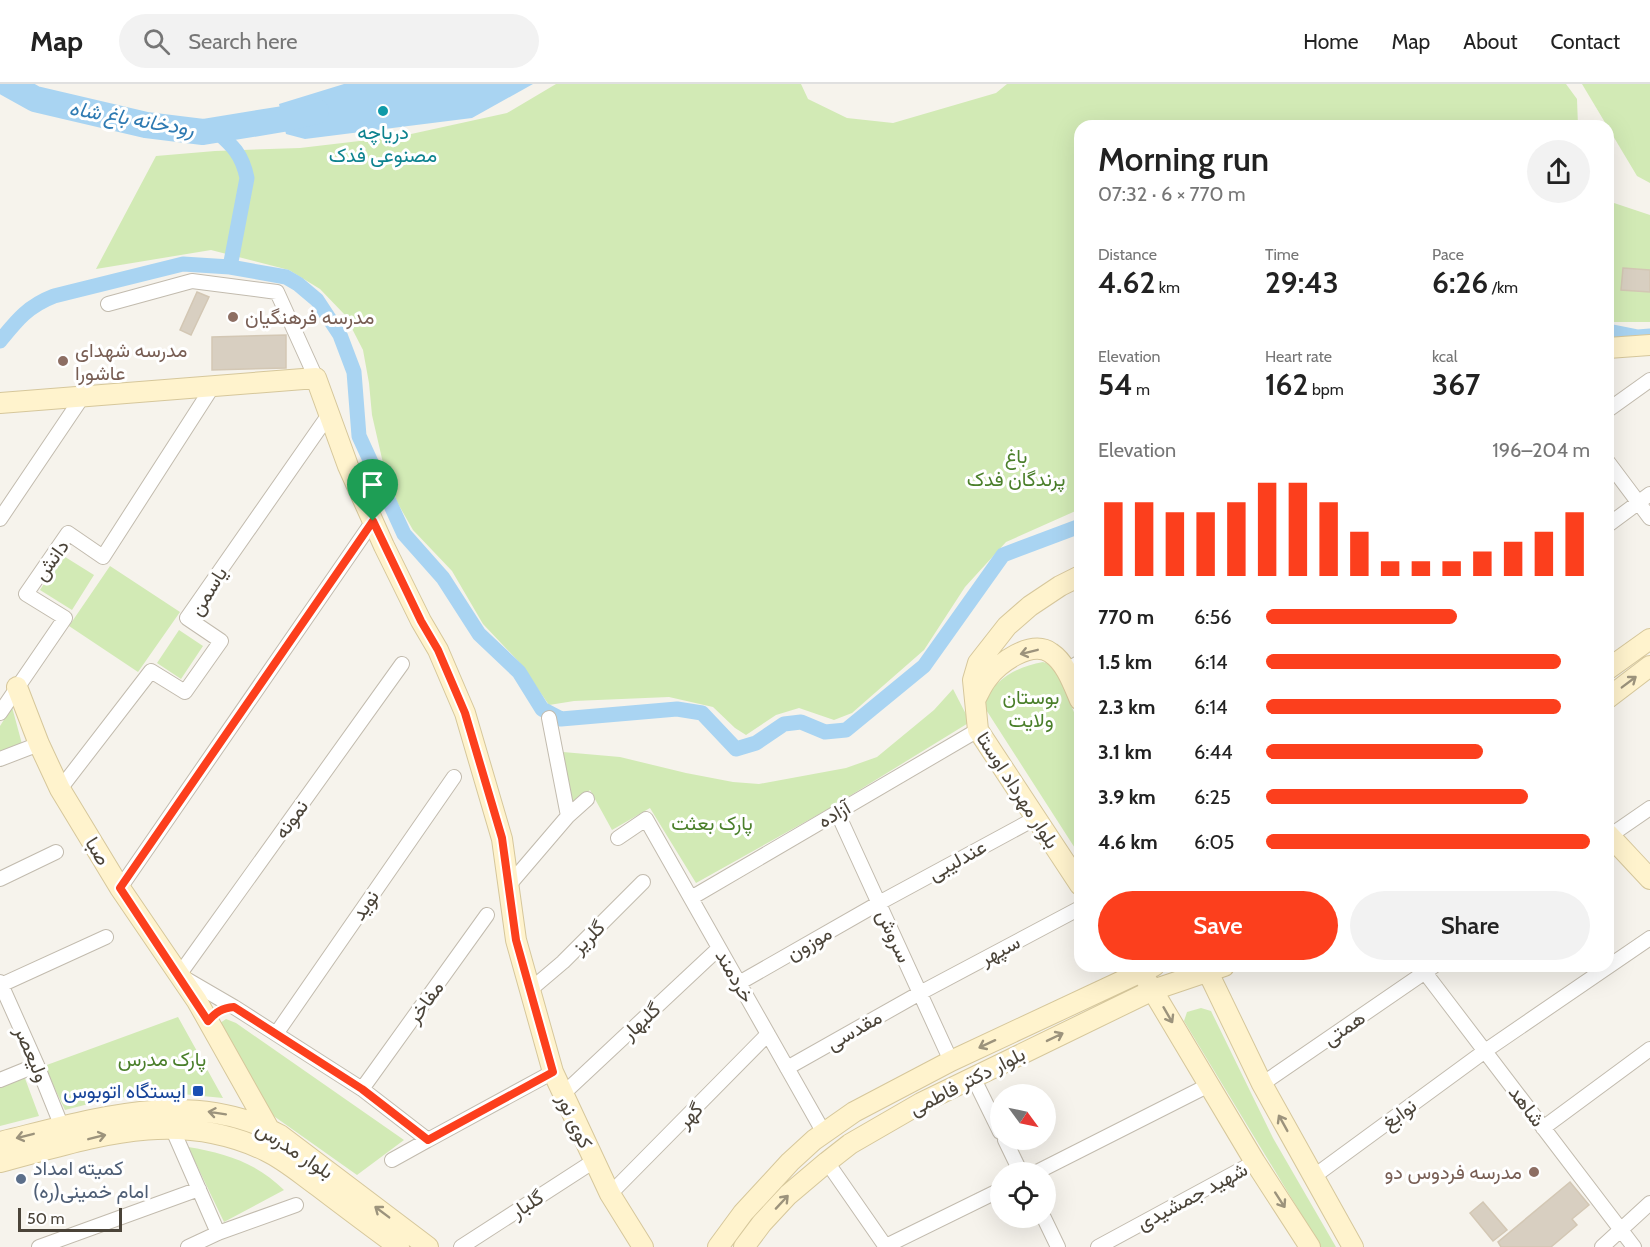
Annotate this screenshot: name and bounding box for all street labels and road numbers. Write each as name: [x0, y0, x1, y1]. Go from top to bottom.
street label: دانش: [28, 535, 74, 585]
street label: یاسمن: [184, 562, 232, 620]
street label: بلوار مهرداد اوستا: [971, 727, 1065, 853]
street label: نمونه: [269, 795, 314, 844]
street label: آزاده: [813, 795, 856, 834]
street label: صبا: [80, 832, 116, 870]
street label: عندلیبی: [924, 834, 990, 886]
street label: نوید: [346, 885, 385, 925]
street label: سروش: [870, 906, 917, 967]
street label: گلریز: [566, 915, 611, 960]
street label: موزون: [782, 920, 837, 966]
street label: سپهر: [975, 930, 1025, 973]
street label: خردمند: [709, 945, 760, 1007]
street label: مفاخر: [401, 976, 449, 1029]
street label: گلبهار: [616, 997, 666, 1046]
street label: مقدسی: [822, 1005, 886, 1055]
street label: همتی: [1318, 1005, 1370, 1051]
street label: ولیعصر: [8, 1022, 54, 1086]
street label: بلوار دکتر فاطمی: [905, 1042, 1029, 1121]
street label: شاهد: [1504, 1081, 1550, 1131]
street label: کوی نور: [551, 1089, 598, 1153]
street label: نوابغ: [1377, 1093, 1422, 1136]
street label: گهر: [671, 1097, 709, 1134]
street label: بلوار مدرس: [251, 1116, 338, 1185]
street label: شهید جمشیدی: [1133, 1157, 1252, 1236]
street label: گلبار: [505, 1185, 549, 1225]

